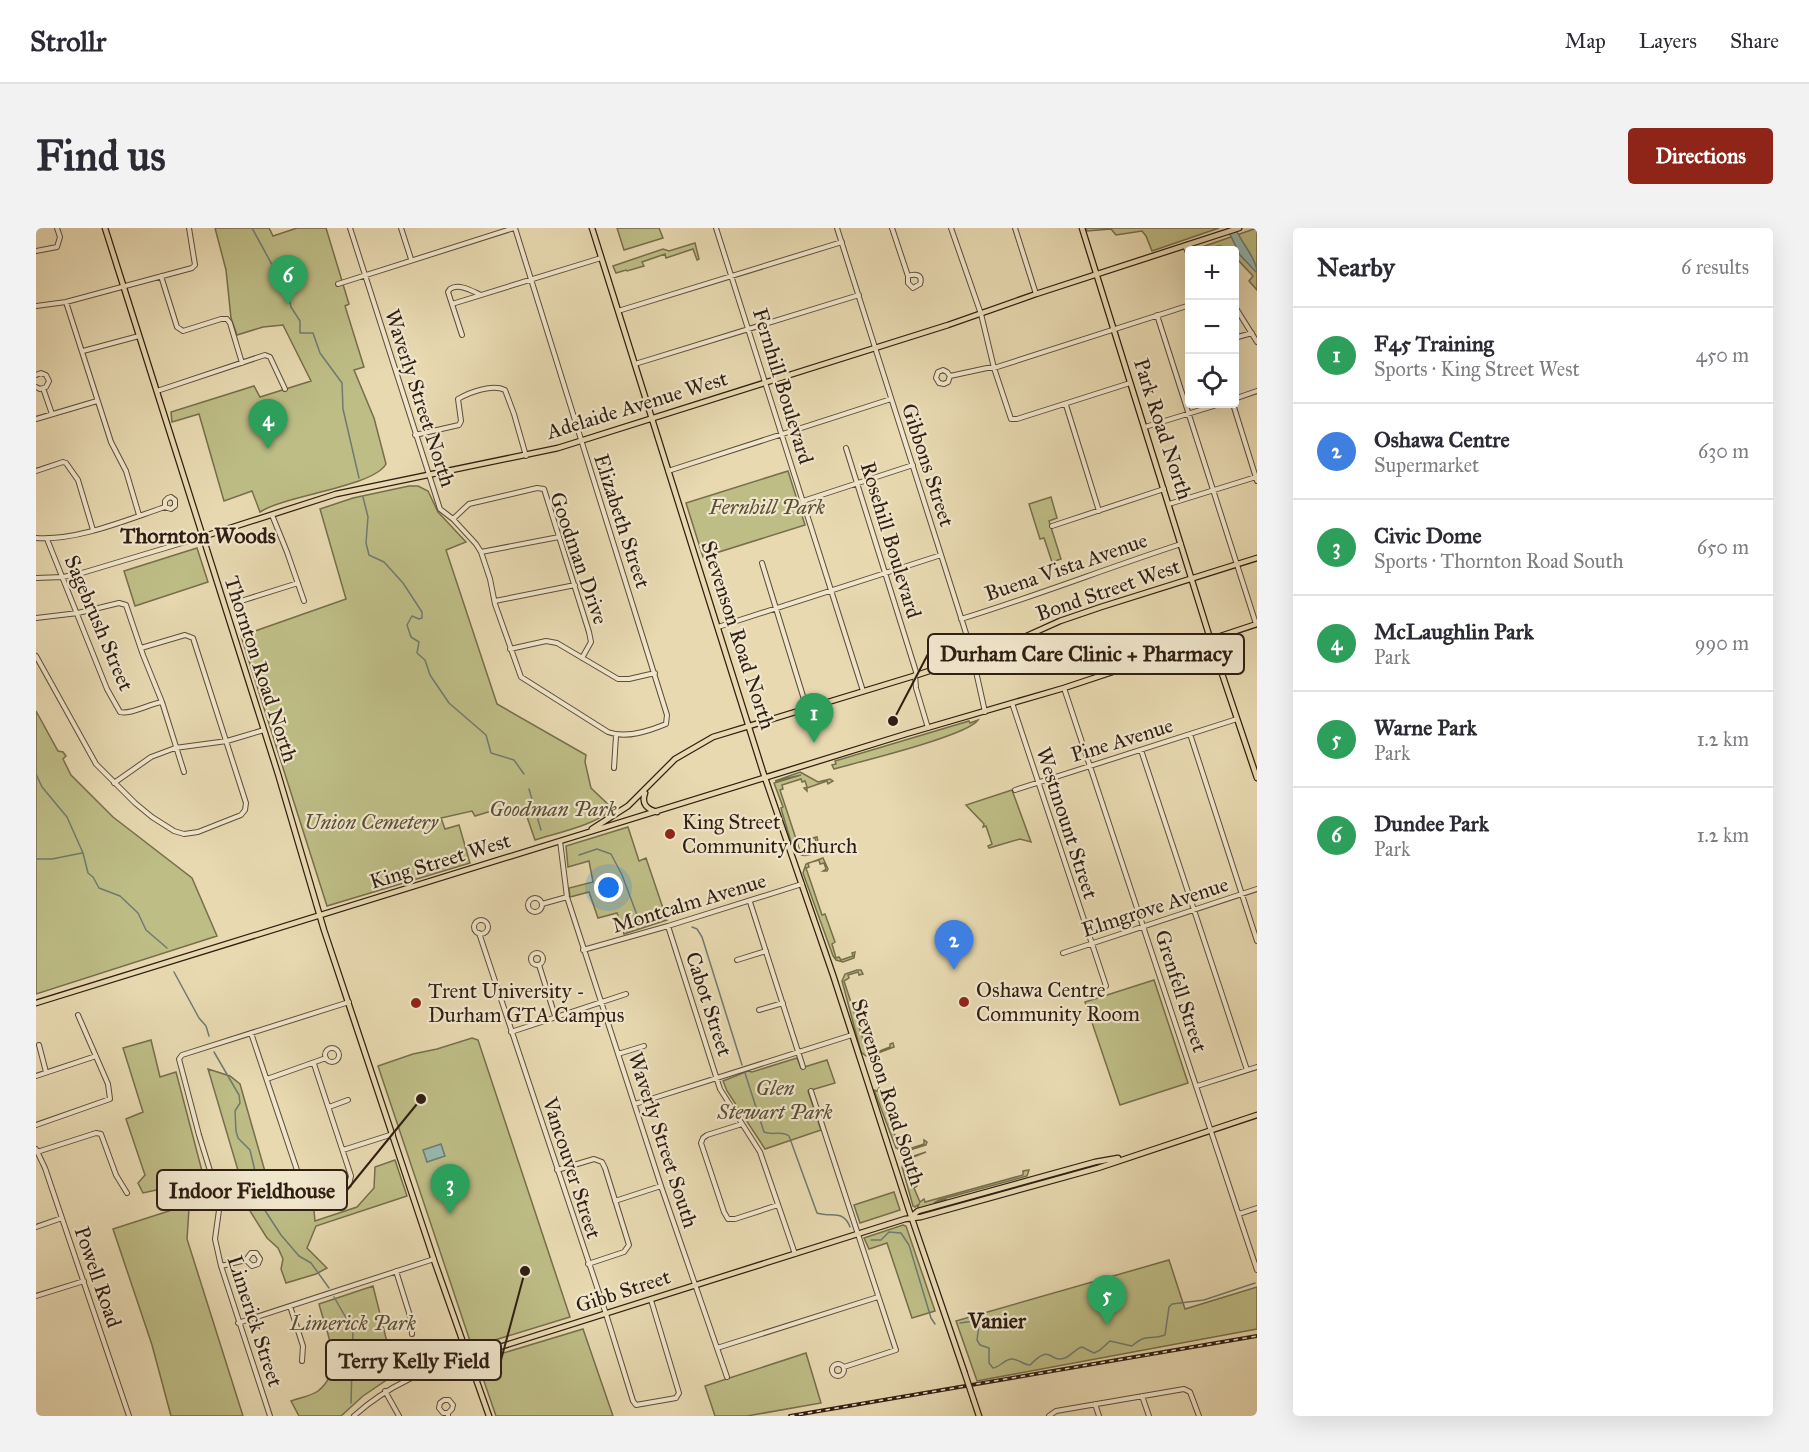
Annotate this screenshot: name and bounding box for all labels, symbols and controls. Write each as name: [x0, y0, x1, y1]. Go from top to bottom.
text: Strollr: [30, 24, 106, 59]
text: Map: [1565, 28, 1606, 54]
text: Layers: [1639, 28, 1697, 54]
text: Share: [1730, 28, 1779, 54]
button: Directions: [1628, 128, 1773, 184]
text: Find us: [36, 130, 166, 182]
map controls: [1185, 246, 1239, 408]
button: +: [1185, 246, 1239, 300]
text: Nearby: [1317, 251, 1395, 283]
text: 6 results: [1681, 255, 1749, 279]
pin: 6: [268, 256, 308, 305]
button: −: [1185, 300, 1239, 354]
street label: Fernhill Boulevard: [747, 305, 819, 468]
street label: Waverly Street North: [379, 306, 461, 491]
text: F45 Training: [1374, 330, 1494, 357]
text: 1: [1333, 343, 1340, 367]
text: 450 m: [1696, 343, 1749, 367]
button: locate: [1185, 354, 1239, 408]
street label: Park Road North: [1128, 355, 1198, 503]
text: Sports · King Street West: [1374, 357, 1580, 381]
street label: Adelaide Avenue West: [542, 365, 731, 445]
pin: 4: [248, 400, 288, 449]
street label: Gibbons Street: [896, 400, 960, 530]
text: Oshawa Centre: [1374, 426, 1510, 453]
text: 2: [1332, 439, 1341, 463]
text: 630 m: [1698, 439, 1749, 463]
street label: Elizabeth Street: [588, 450, 656, 592]
text: Supermarket: [1374, 453, 1479, 477]
street label: Rosehill Boulevard: [855, 459, 927, 622]
street label: Goodman Drive: [544, 488, 614, 628]
park label: Fernhill Park: [708, 494, 826, 520]
district label: Thornton Woods: [119, 522, 276, 549]
text: Civic Dome: [1374, 522, 1482, 549]
street label: Buena Vista Avenue: [981, 527, 1151, 607]
text: 3: [1333, 535, 1341, 559]
text: 650 m: [1697, 535, 1749, 559]
street label: Stevenson Road North: [695, 537, 781, 733]
text: Sports · Thornton Road South: [1374, 549, 1624, 573]
street label: Sagebrush Street: [59, 551, 139, 695]
street label: Bond Street West: [1033, 553, 1184, 627]
street label: Thornton Road North: [219, 573, 303, 766]
text: McLaughlin Park: [1374, 618, 1534, 645]
text: 4: [1331, 631, 1342, 655]
text: 990 m: [1695, 631, 1749, 655]
callout: Durham Care Clinic + Pharmacy: [928, 634, 1244, 674]
text: Durham Care Clinic + Pharmacy: [940, 640, 1234, 667]
text: Park: [1374, 645, 1410, 669]
pin: 1: [794, 694, 834, 743]
street label: Pine Avenue: [1068, 712, 1176, 768]
text: Warne Park: [1374, 714, 1477, 741]
text: 5: [1332, 727, 1341, 751]
text: 1.2 km: [1697, 727, 1749, 751]
text: Park: [1374, 741, 1410, 765]
street label: Westmount Street: [1030, 744, 1104, 903]
park label: Goodman Park: [489, 796, 617, 822]
park label: Union Cemetery: [304, 809, 439, 835]
place label: King Street Community Church: [682, 809, 858, 859]
text: Dundee Park: [1374, 810, 1489, 837]
text: 6: [1331, 823, 1342, 847]
text: 1.2 km: [1697, 823, 1749, 847]
street label: King Street West: [366, 827, 514, 895]
marker: King Street Community Church: [663, 827, 677, 841]
text: Park: [1374, 837, 1410, 861]
street label: Montcalm Avenue: [609, 867, 769, 939]
street label: Elmgrove Avenue: [1078, 871, 1232, 943]
your location: [594, 873, 623, 902]
pin: 2: [934, 920, 974, 970]
street label: Grenfell Street: [1149, 927, 1213, 1056]
street label: Cabot Street: [680, 948, 738, 1060]
place label: Oshawa Centre Community Room: [976, 977, 1140, 1027]
place label: Trent University - Durham GTA Campus: [428, 978, 624, 1028]
street label: Stevenson Road South: [846, 995, 931, 1189]
marker: Oshawa Centre Community Room: [957, 995, 971, 1009]
marker: Trent University - Durham GTA Campus: [409, 996, 423, 1010]
street label: Waverly Street South: [622, 1049, 704, 1232]
park label: Glen Stewart Park: [716, 1075, 833, 1125]
street label: Vancouver Street: [537, 1093, 607, 1242]
pin: 3: [430, 1164, 470, 1214]
callout: Indoor Fieldhouse: [157, 1170, 347, 1210]
text: Indoor Fieldhouse: [169, 1177, 335, 1204]
street label: Powell Road: [69, 1223, 128, 1331]
street label: Limerick Street: [222, 1252, 289, 1390]
street label: Gibb Street: [572, 1263, 674, 1319]
pin: 5: [1088, 1276, 1126, 1325]
district label: Vanier: [967, 1307, 1027, 1334]
park label: Limerick Park: [289, 1310, 417, 1336]
callout: Terry Kelly Field: [326, 1340, 501, 1380]
text: Terry Kelly Field: [337, 1347, 491, 1374]

